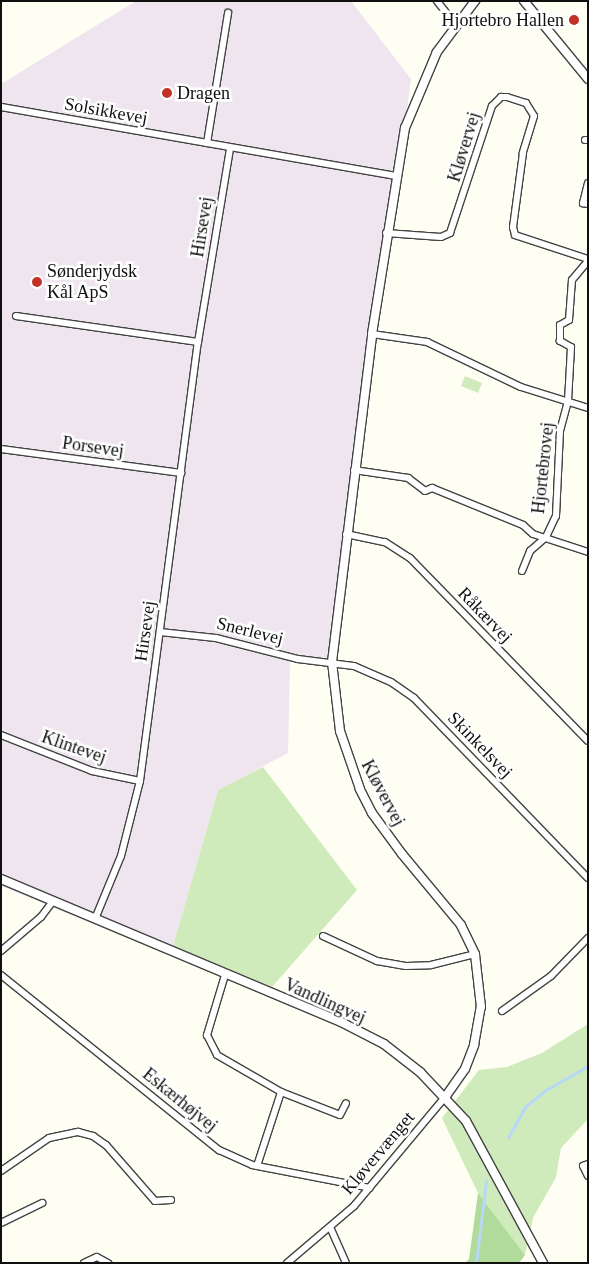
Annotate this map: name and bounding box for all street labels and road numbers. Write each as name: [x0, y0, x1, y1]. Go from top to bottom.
street label: Solsikkevej: [63, 93, 149, 129]
street label: Kløvervej: [443, 109, 485, 185]
street label: Hirsevej: [187, 195, 217, 259]
street label: Hjortebrovej: [527, 421, 559, 515]
street label: Porsevej: [61, 432, 125, 462]
street label: Råkærvej: [453, 583, 517, 647]
street label: Hirsevej: [130, 599, 160, 663]
street label: Snerlevej: [214, 612, 286, 650]
street label: Skinkelsvej: [443, 707, 517, 783]
street label: Klintevej: [39, 726, 109, 768]
street label: Kløvervej: [357, 756, 409, 830]
street label: Vandlingvej: [281, 973, 369, 1029]
street label: Eskærhøjvej: [138, 1063, 222, 1137]
street label: Kløvervænget: [337, 1107, 419, 1199]

